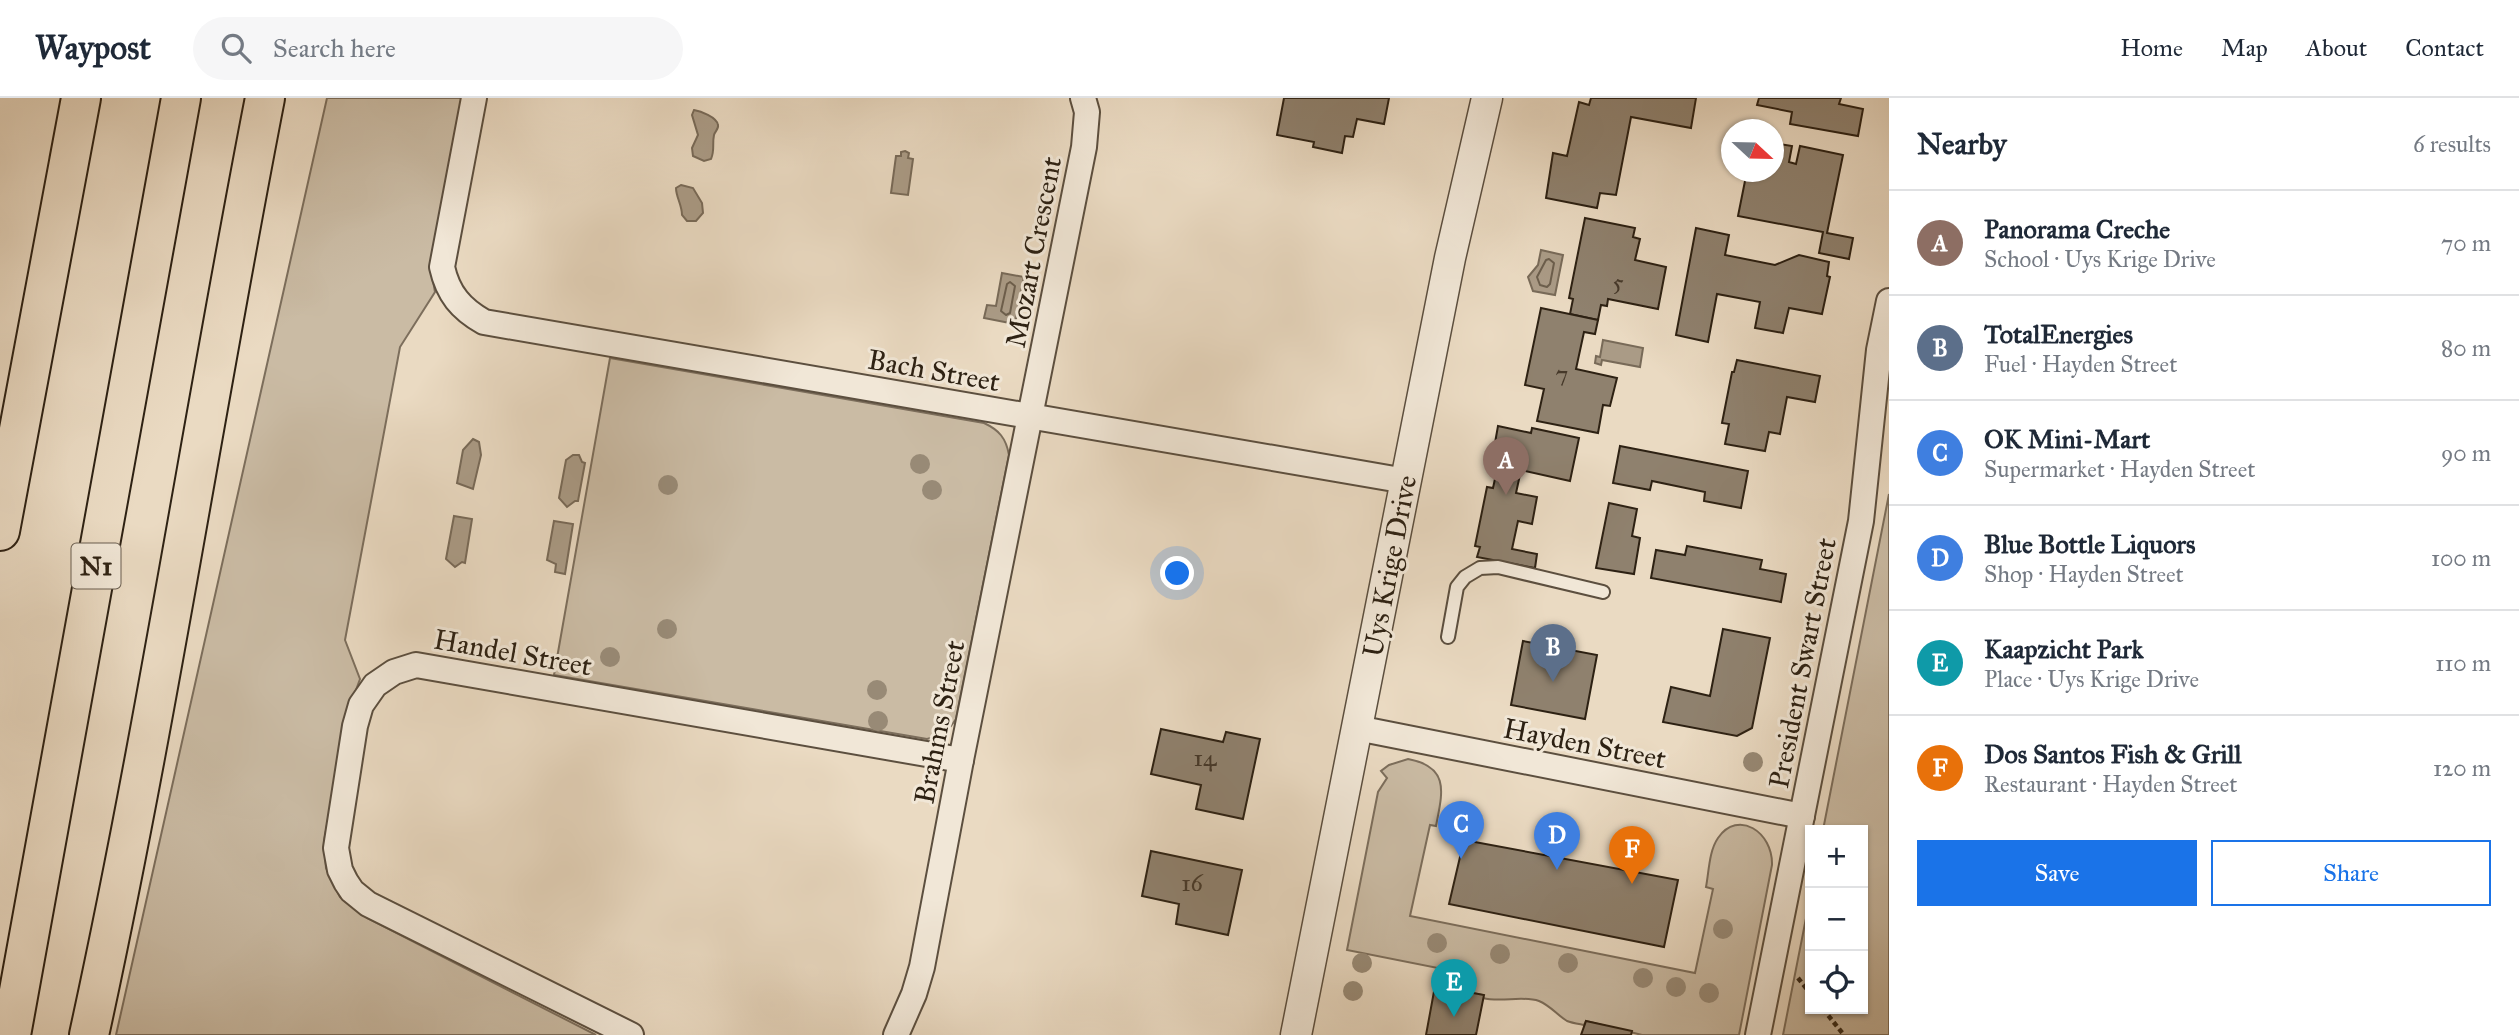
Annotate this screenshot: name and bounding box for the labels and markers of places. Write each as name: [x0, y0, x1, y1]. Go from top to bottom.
pin: A: [1483, 437, 1529, 495]
pin: B: [1530, 624, 1576, 682]
pin: C: [1438, 801, 1484, 859]
pin: D: [1534, 812, 1580, 870]
pin: F: [1609, 826, 1655, 884]
pin: E: [1431, 959, 1477, 1017]

